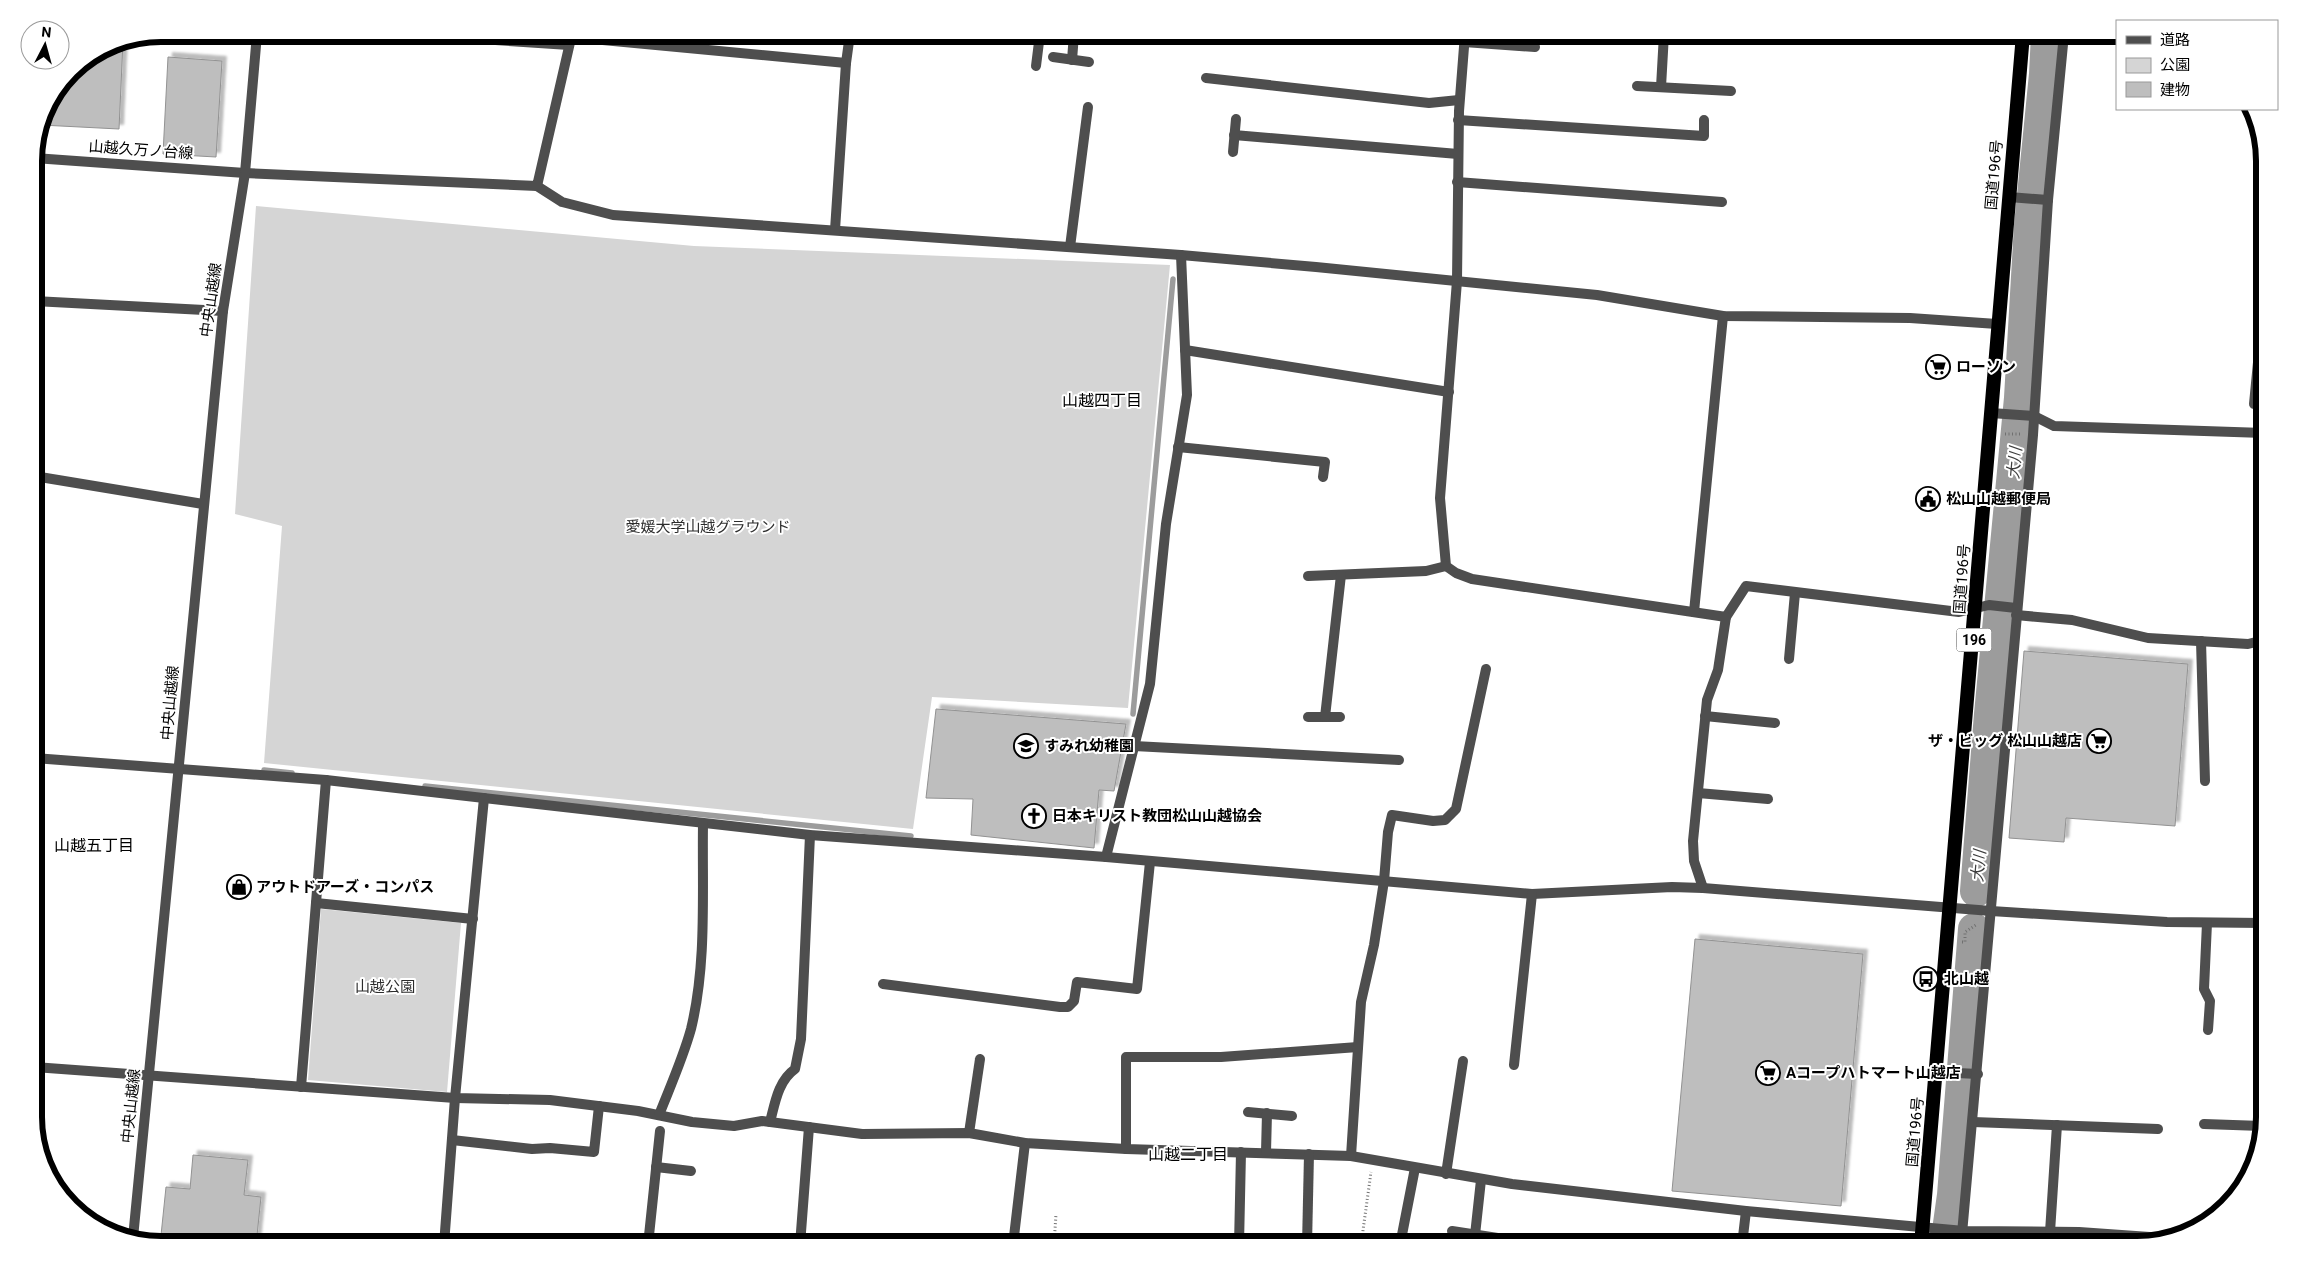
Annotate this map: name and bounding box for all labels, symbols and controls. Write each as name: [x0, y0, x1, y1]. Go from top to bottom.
north arrow: [20, 20, 70, 70]
legend: [2116, 20, 2278, 110]
text: N: [41, 24, 52, 41]
text: 道路: [2160, 31, 2190, 49]
text: 公園: [2160, 56, 2190, 74]
text: 建物: [2160, 81, 2190, 99]
street label: 山越久万ノ台線: [88, 137, 194, 163]
street label: 国道196号: [1982, 139, 2006, 211]
street label: 中央山越線: [197, 262, 225, 338]
supermarket icon: ローソン: [1925, 354, 1951, 380]
place label: ローソン: [1956, 358, 2016, 376]
district label: 山越四丁目: [1062, 391, 1142, 410]
water label: 大川: [2004, 444, 2026, 480]
public building icon: 松山山越郵便局: [1915, 486, 1941, 512]
place label: 松山山越郵便局: [1946, 490, 2051, 508]
park label: 愛媛大学山越グラウンド: [625, 518, 791, 536]
street label: 国道196号: [1951, 543, 1973, 615]
road number: 196: [1956, 628, 1992, 652]
street label: 中央山越線: [158, 665, 182, 741]
supermarket icon: ザ・ビッグ 松山山越店: [2086, 728, 2112, 754]
place label: ザ・ビッグ 松山山越店: [1928, 732, 2082, 750]
school or university icon: すみれ幼稚園: [1013, 733, 1039, 759]
place label: すみれ幼稚園: [1044, 737, 1134, 755]
church icon: 日本キリスト教団松山山越協会: [1021, 803, 1047, 829]
place label: 日本キリスト教団松山山越協会: [1052, 807, 1262, 825]
district label: 山越五丁目: [54, 836, 134, 855]
water label: 大川: [1968, 847, 1990, 883]
shop icon: アウトドアーズ・コンパス: [226, 874, 252, 900]
place label: アウトドアーズ・コンパス: [256, 878, 434, 896]
bus stop icon: 北山越: [1913, 966, 1939, 992]
place label: 北山越: [1944, 970, 1989, 988]
park label: 山越公園: [355, 978, 415, 996]
supermarket icon: Aコープハトマート山越店: [1755, 1060, 1781, 1086]
place label: Aコープハトマート山越店: [1786, 1064, 1961, 1082]
street label: 中央山越線: [118, 1068, 144, 1144]
street label: 国道196号: [1903, 1096, 1927, 1168]
district label: 山越二丁目: [1148, 1145, 1228, 1164]

